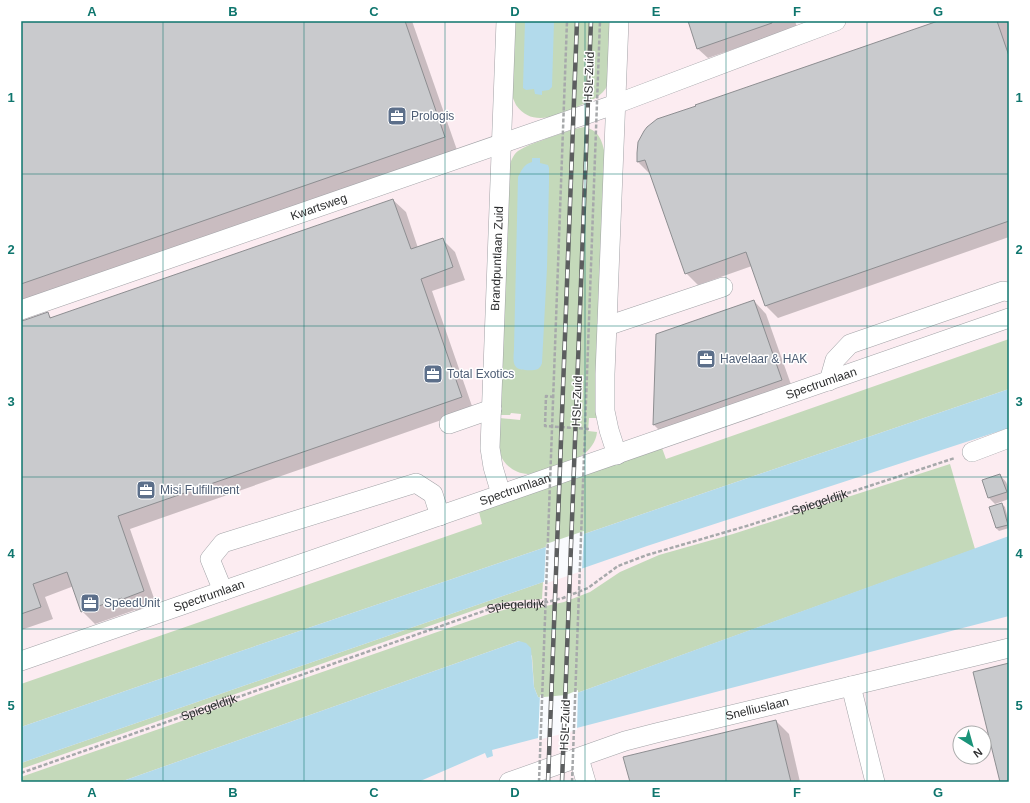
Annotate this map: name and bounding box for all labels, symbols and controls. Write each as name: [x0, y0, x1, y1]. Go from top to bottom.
text: A: [87, 4, 97, 19]
text: B: [228, 4, 238, 19]
text: C: [369, 4, 379, 19]
text: D: [510, 4, 520, 19]
text: E: [652, 4, 661, 19]
text: F: [793, 4, 801, 19]
text: G: [933, 4, 943, 19]
street label: HSL-Zuid: [581, 51, 597, 103]
text: 1: [7, 90, 15, 105]
text: 1: [1015, 90, 1023, 105]
office icon: Prologis: [386, 105, 408, 127]
place label: Prologis: [411, 109, 454, 123]
street label: Kwartsweg: [289, 191, 349, 223]
street label: Brandpuntlaan Zuid: [488, 206, 506, 311]
text: 2: [7, 242, 15, 257]
text: 2: [1015, 242, 1023, 257]
office icon: Havelaar & HAK: [695, 348, 717, 370]
place label: Havelaar & HAK: [720, 352, 807, 366]
office icon: Total Exotics: [422, 363, 444, 385]
street label: Spectrumlaan: [784, 364, 858, 402]
place label: Total Exotics: [447, 367, 514, 381]
street label: HSL-Zuid: [569, 375, 585, 427]
text: 3: [7, 394, 15, 409]
text: 3: [1015, 394, 1023, 409]
street label: Spectrumlaan: [478, 471, 552, 508]
office icon: Misi Fulfillment: [135, 479, 157, 501]
place label: Misi Fulfillment: [160, 483, 240, 497]
street label: Spiegeldijk: [790, 486, 850, 518]
text: 4: [7, 546, 15, 561]
text: 4: [1015, 546, 1023, 561]
street label: Spectrumlaan: [172, 577, 246, 615]
office icon: SpeedUnit: [79, 592, 101, 614]
place label: SpeedUnit: [104, 596, 161, 610]
street label: Spiegeldijk: [485, 596, 547, 616]
street label: Spiegeldijk: [179, 691, 240, 723]
street label: Snelliuslaan: [724, 694, 790, 723]
text: 5: [7, 698, 15, 713]
text: 5: [1015, 698, 1023, 713]
street label: HSL-Zuid: [557, 699, 573, 751]
north arrow: [952, 725, 992, 765]
text: N: [971, 746, 985, 760]
text: A: [87, 785, 97, 800]
text: B: [228, 785, 238, 800]
text: C: [369, 785, 379, 800]
text: D: [510, 785, 520, 800]
text: E: [652, 785, 661, 800]
text: F: [793, 785, 801, 800]
text: G: [933, 785, 943, 800]

